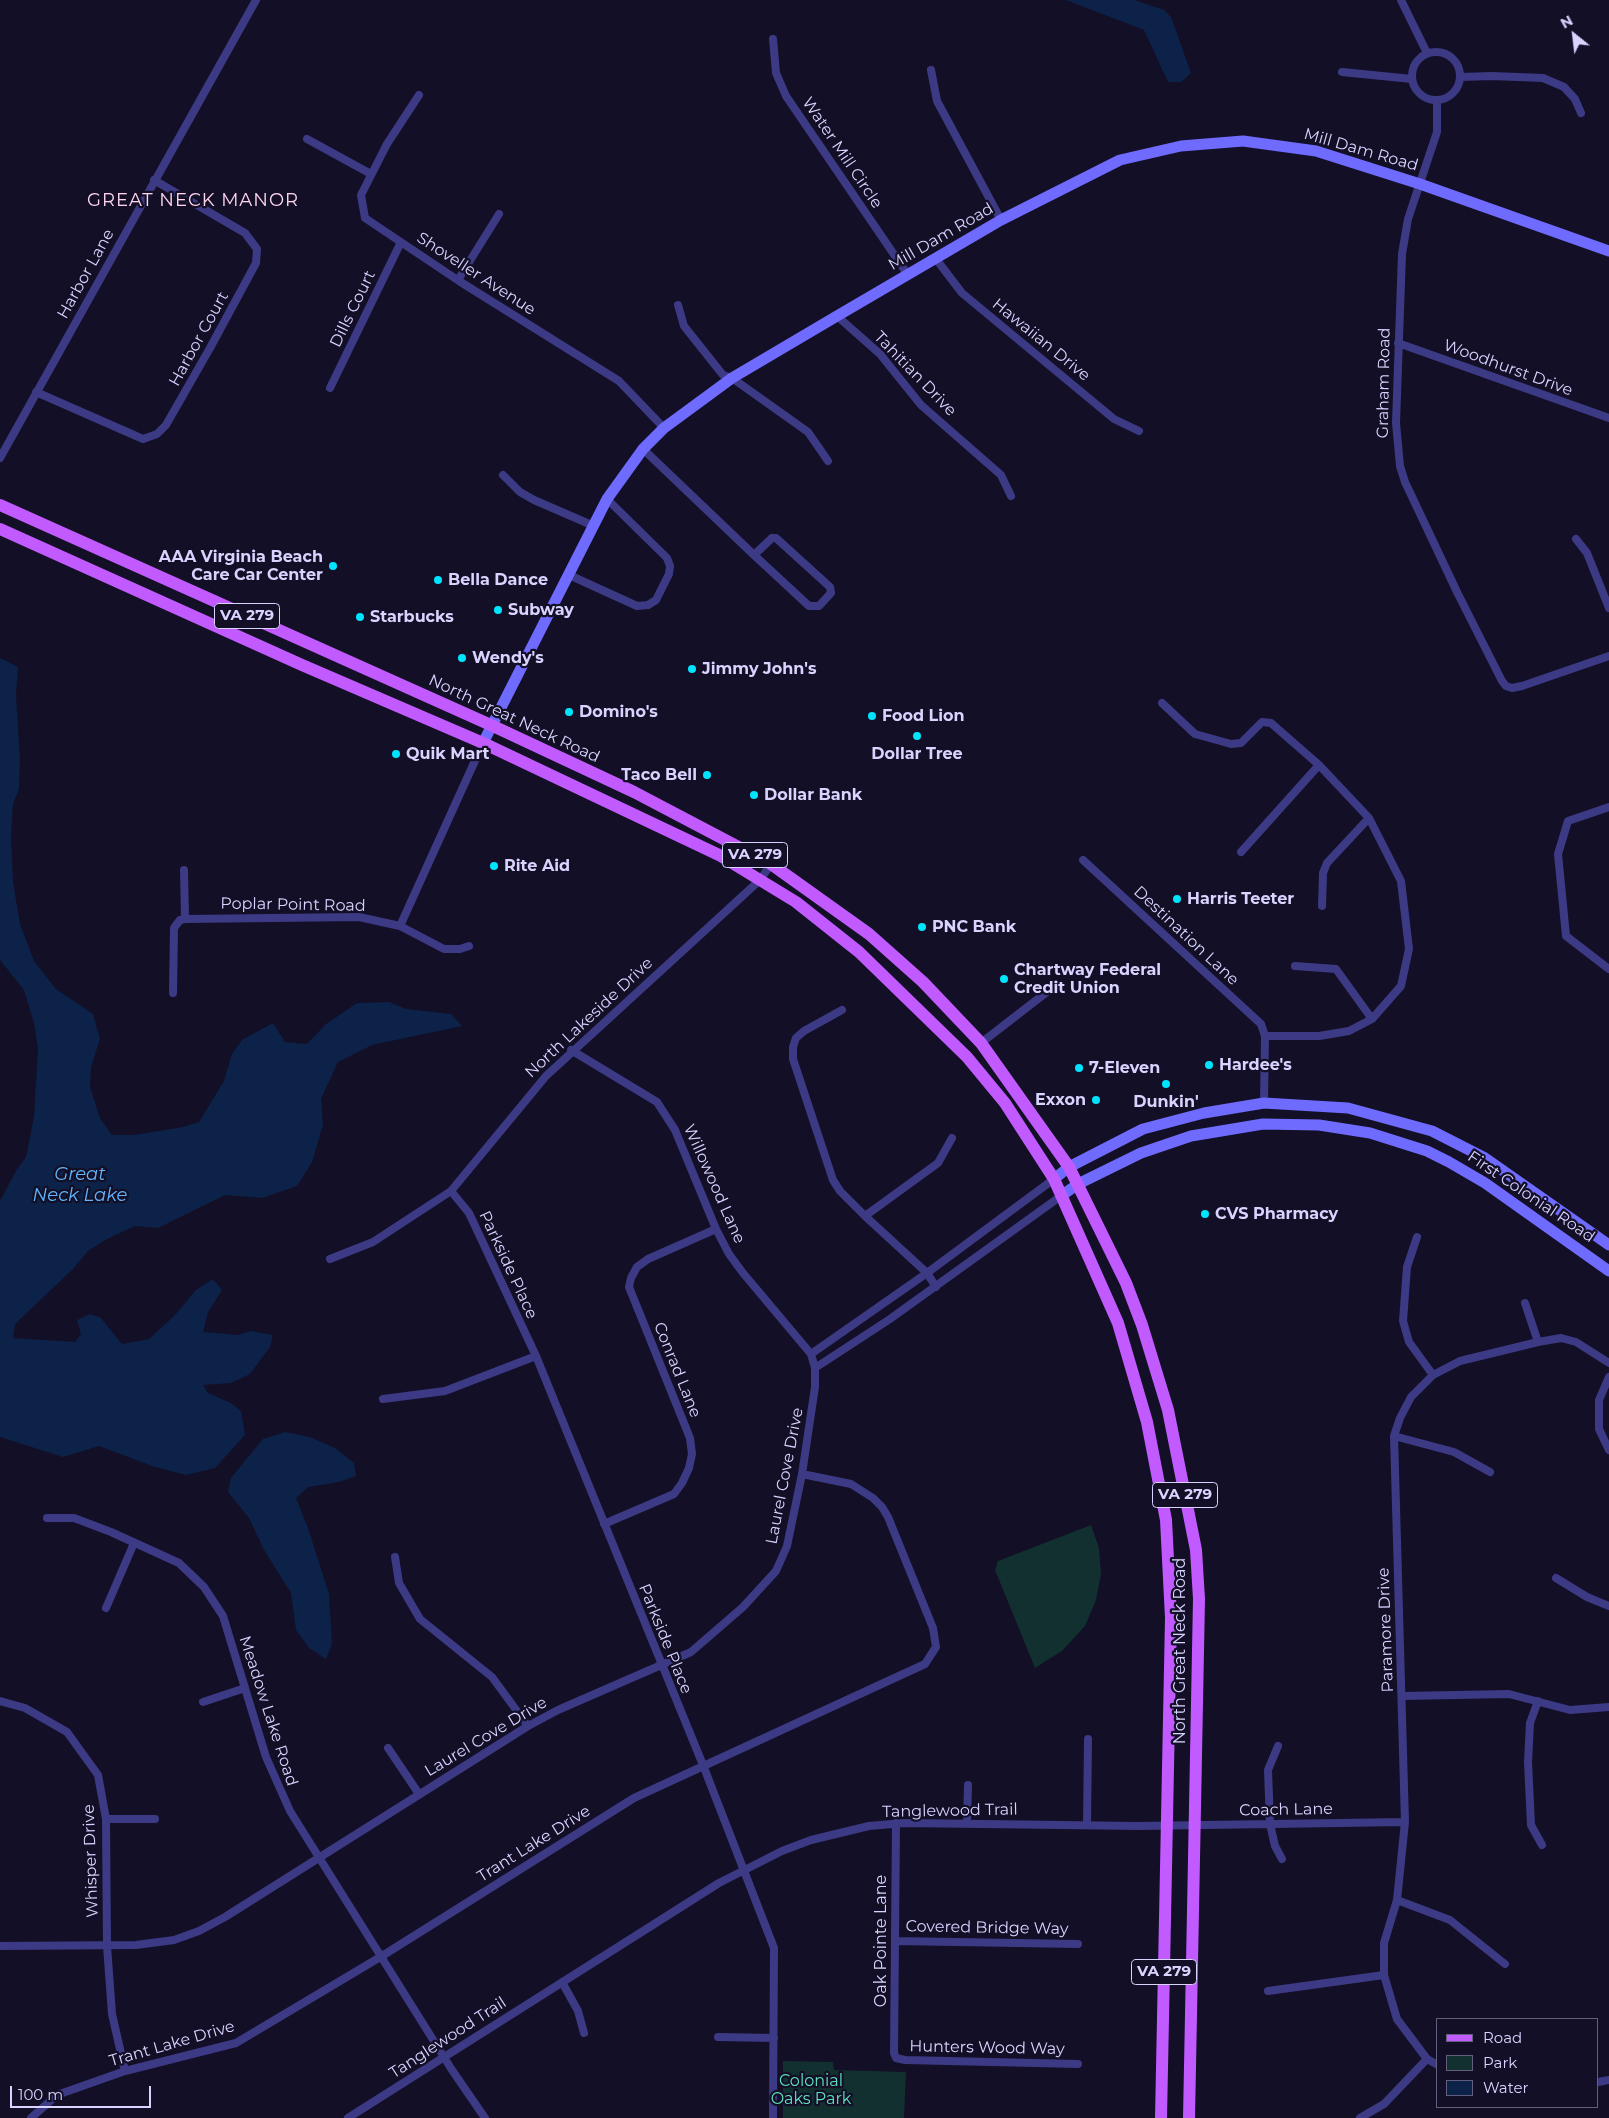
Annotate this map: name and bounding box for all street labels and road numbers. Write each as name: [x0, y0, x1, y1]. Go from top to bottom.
street label: Water Mill Circle: [798, 94, 886, 212]
street label: Mill Dam Road: [1302, 125, 1420, 175]
street label: Mill Dam Road: [885, 199, 997, 275]
street label: Harbor Lane: [53, 226, 119, 322]
street label: Shoveller Avenue: [413, 228, 539, 320]
street label: Dills Court: [326, 267, 380, 351]
street label: Harbor Court: [165, 288, 233, 390]
street label: Hawaiian Drive: [988, 295, 1094, 385]
street label: Graham Road: [1373, 327, 1395, 439]
street label: Tahitian Drive: [870, 328, 960, 420]
street label: Woodhurst Drive: [1441, 336, 1575, 400]
road number: VA 279: [214, 604, 280, 628]
street label: North Great Neck Road: [425, 671, 603, 767]
road number: VA 279: [722, 842, 788, 868]
street label: Destination Lane: [1129, 882, 1243, 990]
street label: Poplar Point Road: [220, 894, 366, 916]
street label: North Lakeside Drive: [521, 954, 657, 1082]
street label: Willowood Lane: [679, 1121, 749, 1247]
street label: First Colonial Road: [1464, 1147, 1598, 1247]
street label: Parkside Place: [475, 1208, 541, 1322]
street label: Conrad Lane: [649, 1319, 705, 1421]
street label: Laurel Cove Drive: [762, 1406, 808, 1546]
road number: VA 279: [1152, 1482, 1218, 1508]
street label: North Great Neck Road: [1170, 1558, 1190, 1744]
street label: Paramore Drive: [1374, 1567, 1398, 1693]
street label: Parkside Place: [634, 1581, 696, 1697]
street label: Meadow Lake Road: [235, 1633, 301, 1789]
street label: Laurel Cove Drive: [422, 1693, 550, 1781]
street label: Tanglewood Trail: [882, 1800, 1018, 1822]
street label: Coach Lane: [1239, 1800, 1333, 1820]
street label: Trant Lake Drive: [474, 1802, 594, 1886]
street label: Whisper Drive: [79, 1804, 103, 1918]
street label: Oak Pointe Lane: [871, 1875, 891, 2007]
street label: Covered Bridge Way: [905, 1917, 1069, 1939]
road number: VA 279: [1132, 1960, 1196, 1984]
street label: Tanglewood Trail: [386, 1993, 510, 2083]
street label: Trant Lake Drive: [107, 2017, 237, 2071]
street label: Hunters Wood Way: [909, 2037, 1065, 2059]

